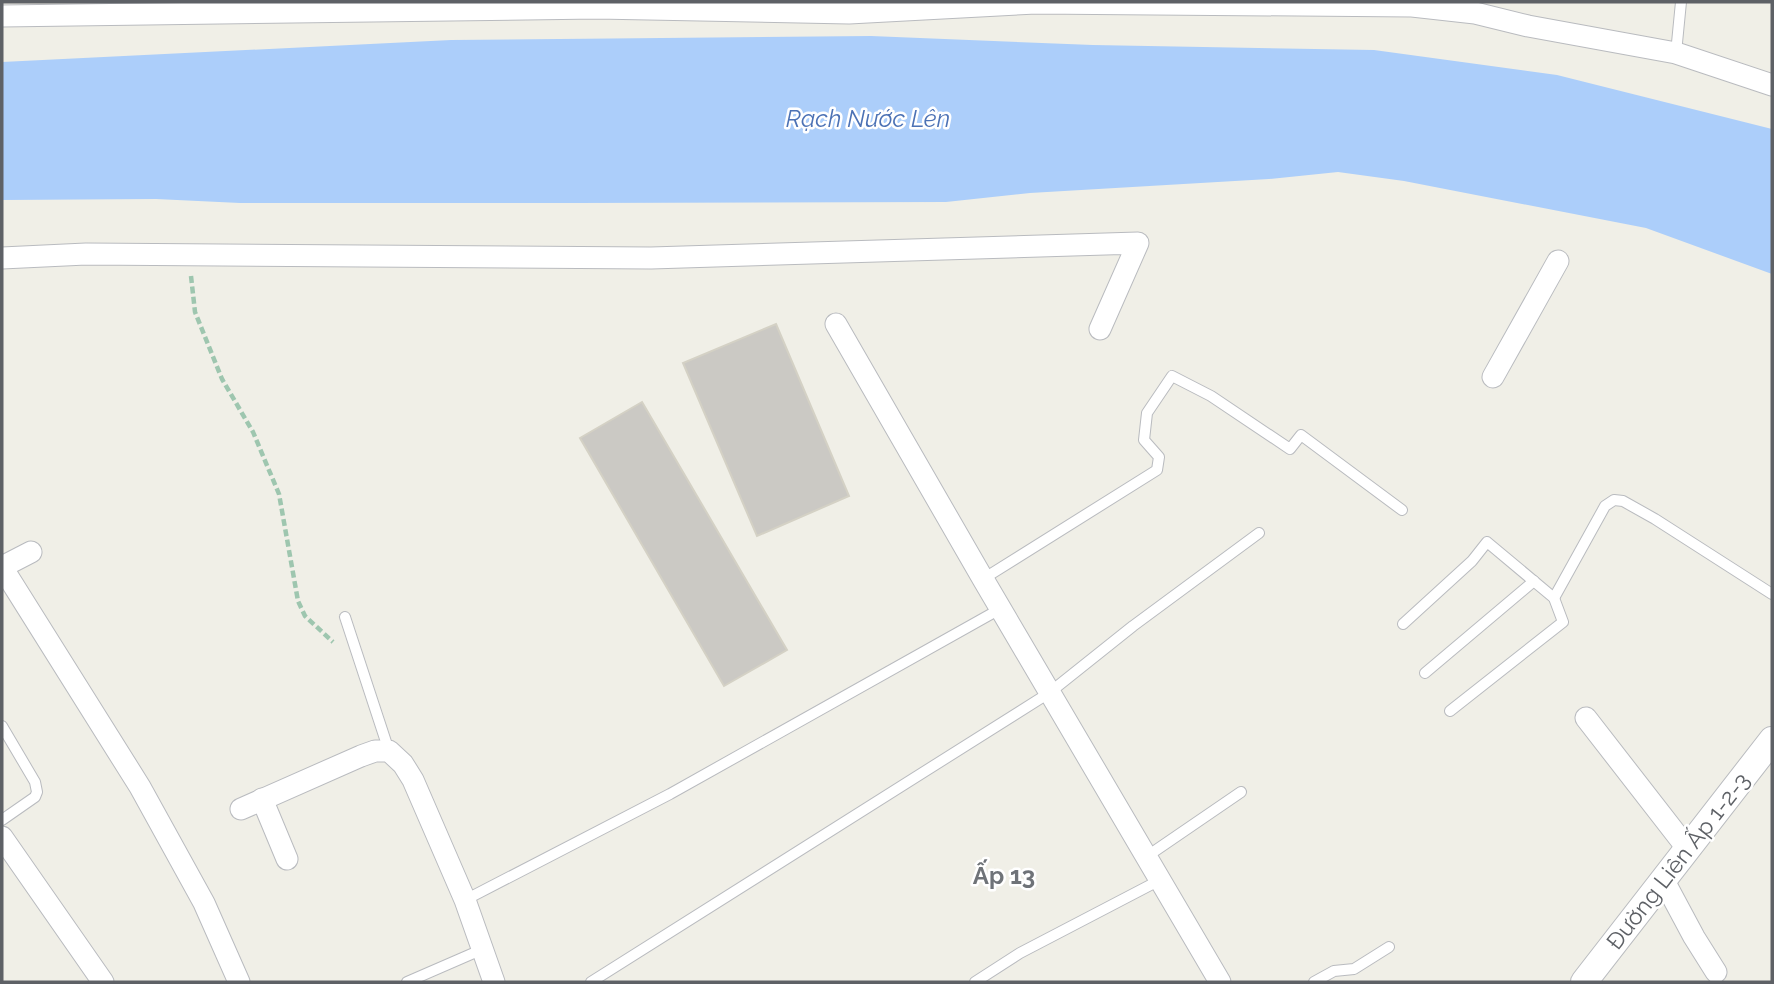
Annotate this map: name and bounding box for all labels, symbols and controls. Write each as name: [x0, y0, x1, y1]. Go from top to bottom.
water label: Rạch Nước Lên: [786, 104, 950, 133]
street label: Đường Liên Ấp 1-2-3: [1600, 767, 1755, 954]
district label: Ấp 13: [973, 859, 1035, 890]

